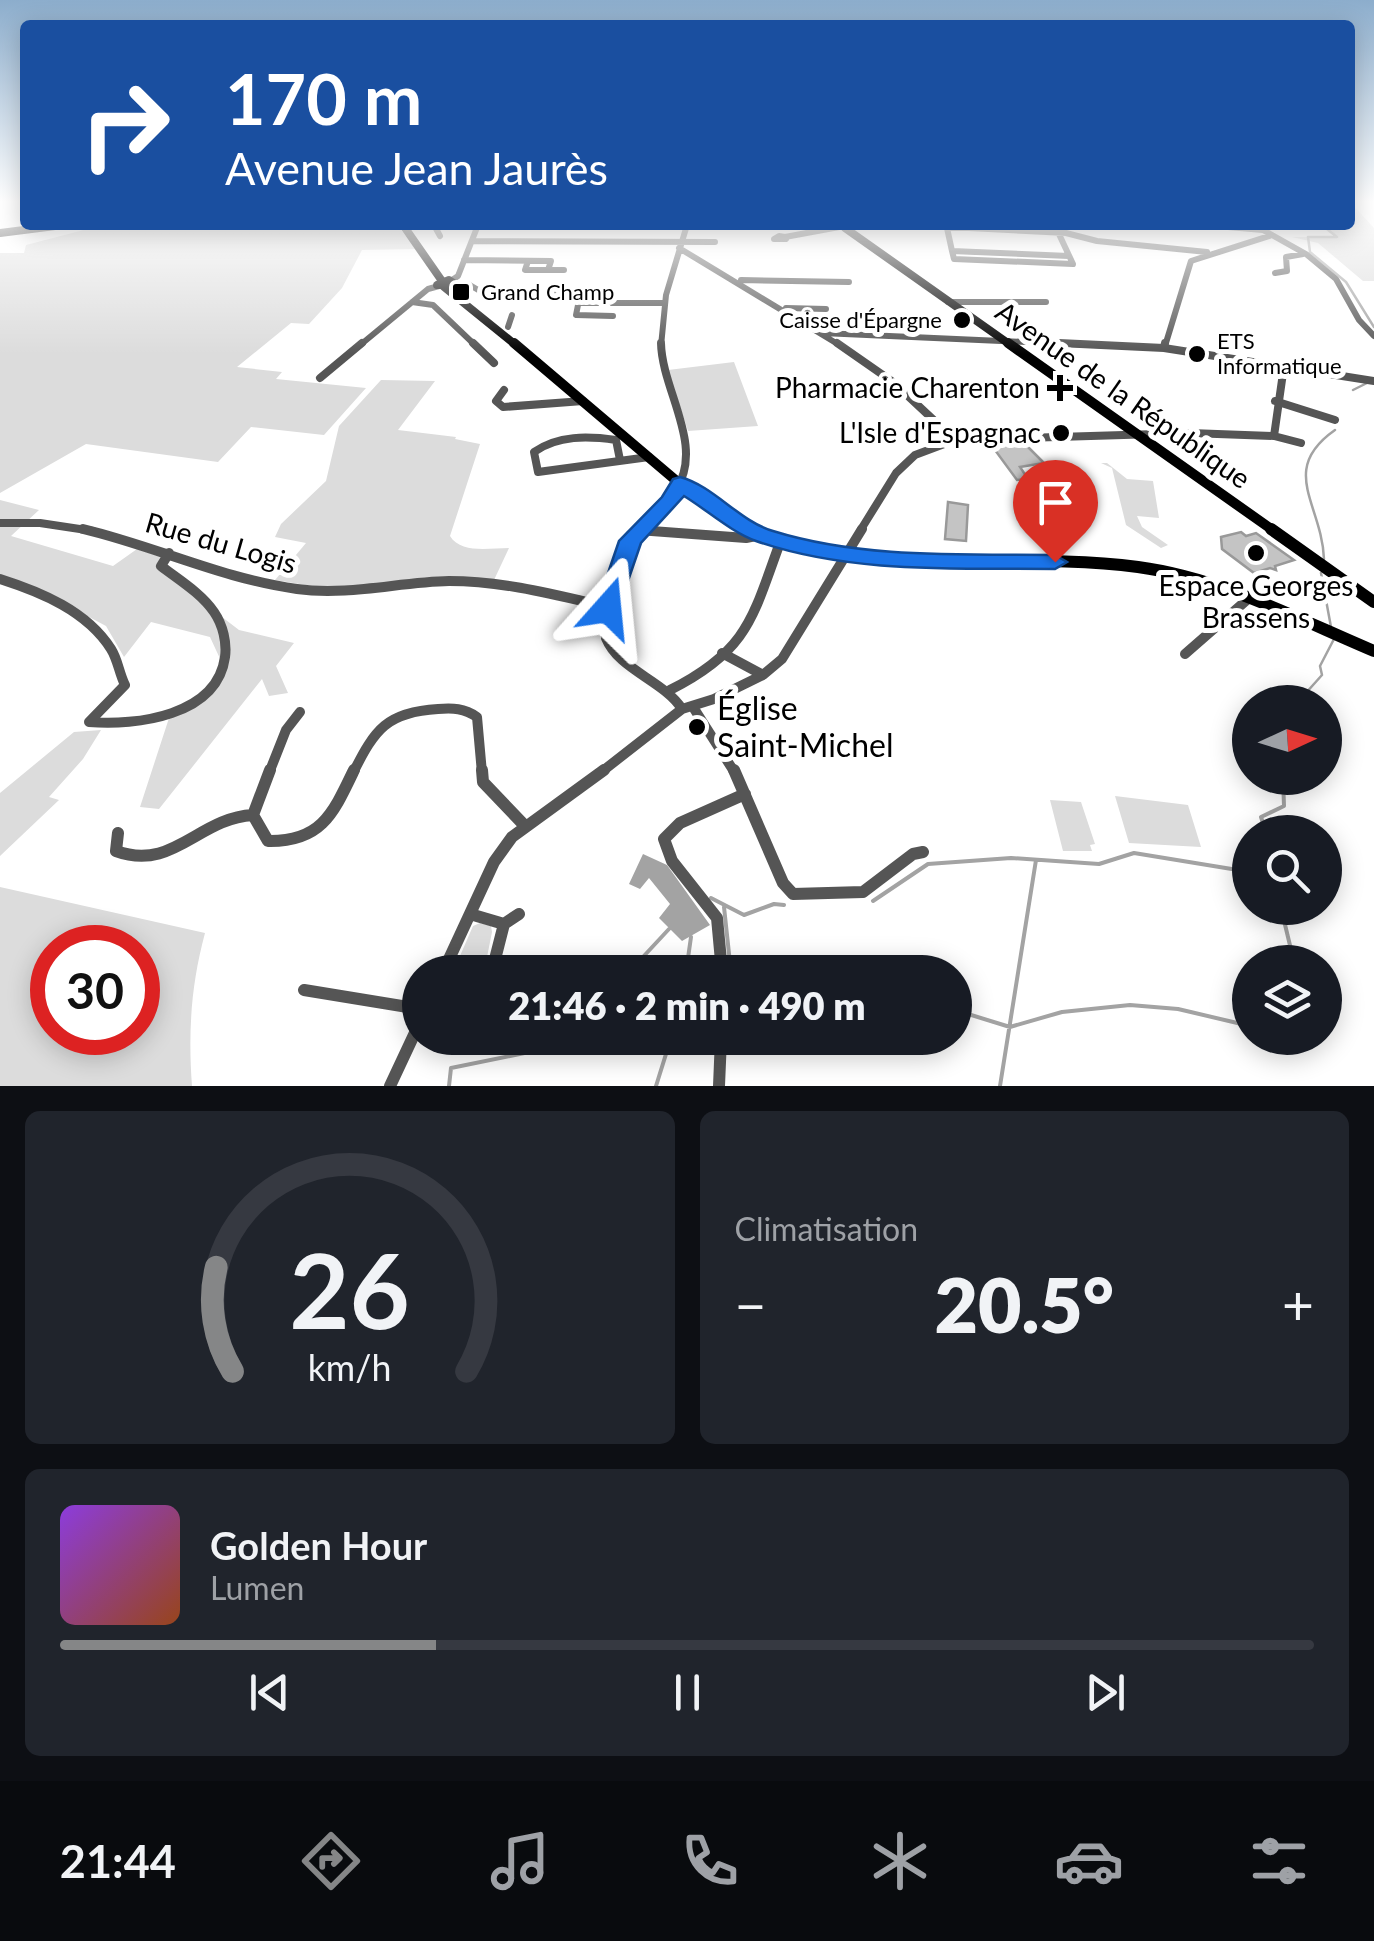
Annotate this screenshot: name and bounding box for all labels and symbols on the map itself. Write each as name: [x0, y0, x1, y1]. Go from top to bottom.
place label: Grand Champ: [481, 278, 614, 305]
marker: Grand Champ: [450, 281, 472, 303]
street label: Avenue de la République: [990, 293, 1257, 495]
place label: Caisse d'Épargne: [779, 306, 942, 333]
marker: Caisse d'Épargne: [951, 309, 973, 331]
place label: ETS Informatique: [1217, 327, 1342, 379]
marker: ETS Informatique: [1186, 343, 1208, 365]
place label: Pharmacie Charenton: [775, 370, 1040, 404]
marker: Pharmacie Charenton: [1049, 377, 1071, 399]
place label: L'Isle d'Espagnac: [839, 415, 1041, 449]
marker: L'Isle d'Espagnac: [1050, 422, 1072, 444]
pin: [1013, 460, 1098, 563]
street label: Rue du Logis: [142, 504, 301, 580]
marker: Espace Georges Brassens: [1245, 542, 1267, 564]
position arrow: [556, 556, 660, 660]
place label: Espace Georges Brassens: [1159, 568, 1353, 634]
north arrow: [1232, 685, 1342, 795]
place label: Église Saint-Michel: [717, 688, 893, 764]
marker: Église Saint-Michel: [686, 716, 708, 738]
speed limit sign: 30: [30, 925, 160, 1055]

